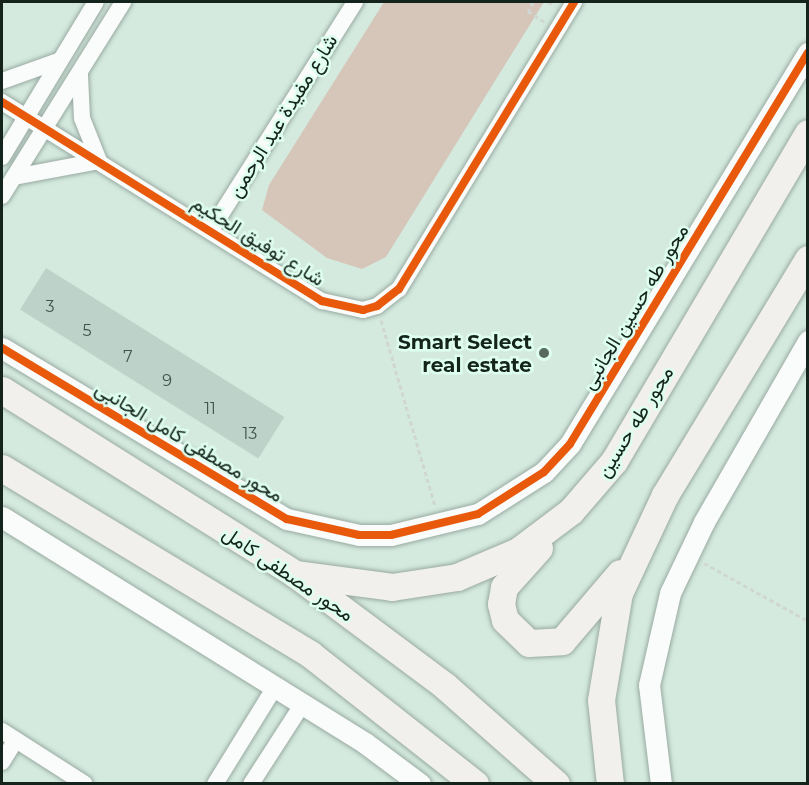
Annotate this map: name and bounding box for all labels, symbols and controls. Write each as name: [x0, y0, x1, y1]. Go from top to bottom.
street label: شارع مفيدة عبد الرحمن: [223, 30, 343, 202]
street label: شارع توفيق الحكيم: [187, 191, 329, 291]
street label: محور طه حسين الجانبى: [576, 220, 694, 394]
house number: 3: [45, 297, 55, 317]
house number: 5: [82, 321, 92, 341]
place label: Smart Select real estate: [398, 330, 532, 377]
marker: Smart Select real estate: [537, 346, 551, 360]
house number: 7: [123, 347, 133, 367]
street label: محور طه حسين: [591, 362, 679, 482]
house number: 9: [162, 371, 172, 391]
street label: محور مصطفى كامل الجانبى: [91, 376, 287, 508]
house number: 11: [204, 399, 216, 419]
house number: 13: [243, 424, 257, 444]
street label: محور مصطفى كامل: [218, 521, 358, 627]

